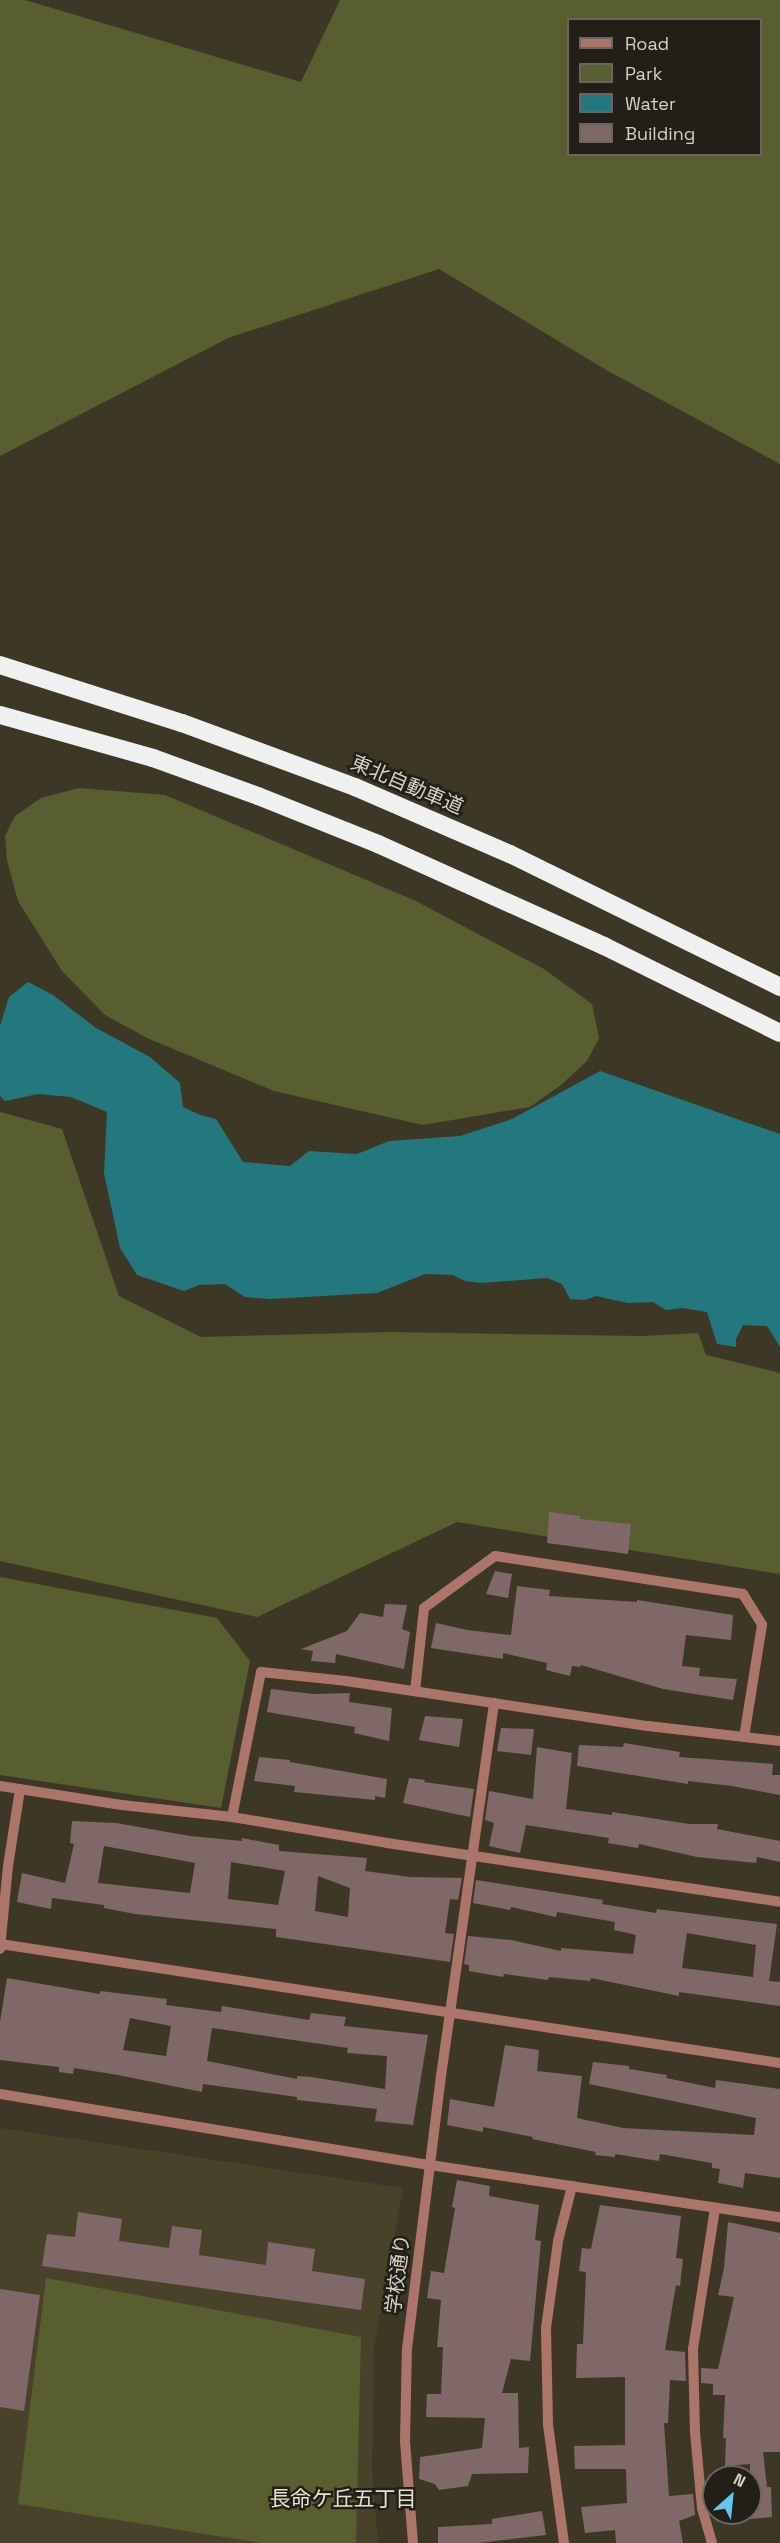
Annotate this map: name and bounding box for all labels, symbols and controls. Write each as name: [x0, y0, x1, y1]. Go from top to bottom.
legend: [567, 18, 762, 156]
text: Road: [625, 32, 669, 55]
text: Park: [625, 62, 662, 85]
text: Water: [625, 92, 676, 115]
text: Building: [625, 122, 695, 145]
street label: 東北自動車道: [347, 751, 467, 819]
street label: 学校通り: [381, 2233, 415, 2315]
north arrow: [702, 2465, 762, 2525]
text: N: [730, 2469, 749, 2492]
district label: 長命ケ丘五丁目: [270, 2486, 416, 2512]

